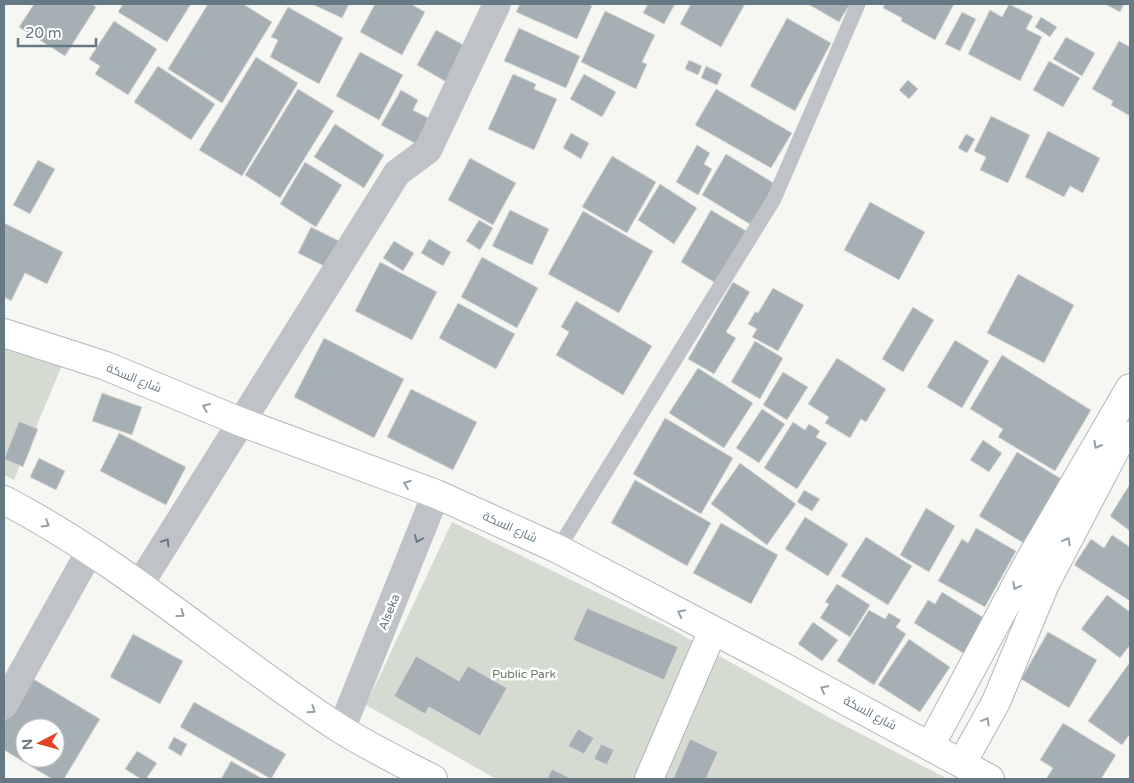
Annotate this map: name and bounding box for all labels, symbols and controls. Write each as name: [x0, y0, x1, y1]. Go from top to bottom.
scale bar: [18, 15, 95, 47]
text: 20 m: [25, 24, 62, 42]
street label: شارع السكة: [104, 361, 164, 396]
one-way arrow: [202, 403, 211, 414]
one-way arrow: [1093, 440, 1103, 449]
one-way arrow: [403, 479, 412, 490]
street label: شارع السكة: [480, 509, 539, 546]
one-way arrow: [40, 518, 49, 528]
one-way arrow: [414, 535, 424, 543]
one-way arrow: [1061, 538, 1071, 547]
one-way arrow: [159, 539, 169, 548]
one-way arrow: [1012, 581, 1022, 590]
street label: Alseka: [375, 592, 403, 632]
one-way arrow: [175, 608, 185, 617]
one-way arrow: [677, 609, 686, 619]
park label: Public Park: [492, 667, 556, 681]
one-way arrow: [821, 685, 830, 695]
street label: شارع السكة: [841, 693, 899, 734]
one-way arrow: [307, 704, 316, 713]
one-way arrow: [979, 717, 989, 726]
north arrow: [15, 718, 65, 768]
text: N: [19, 738, 37, 751]

